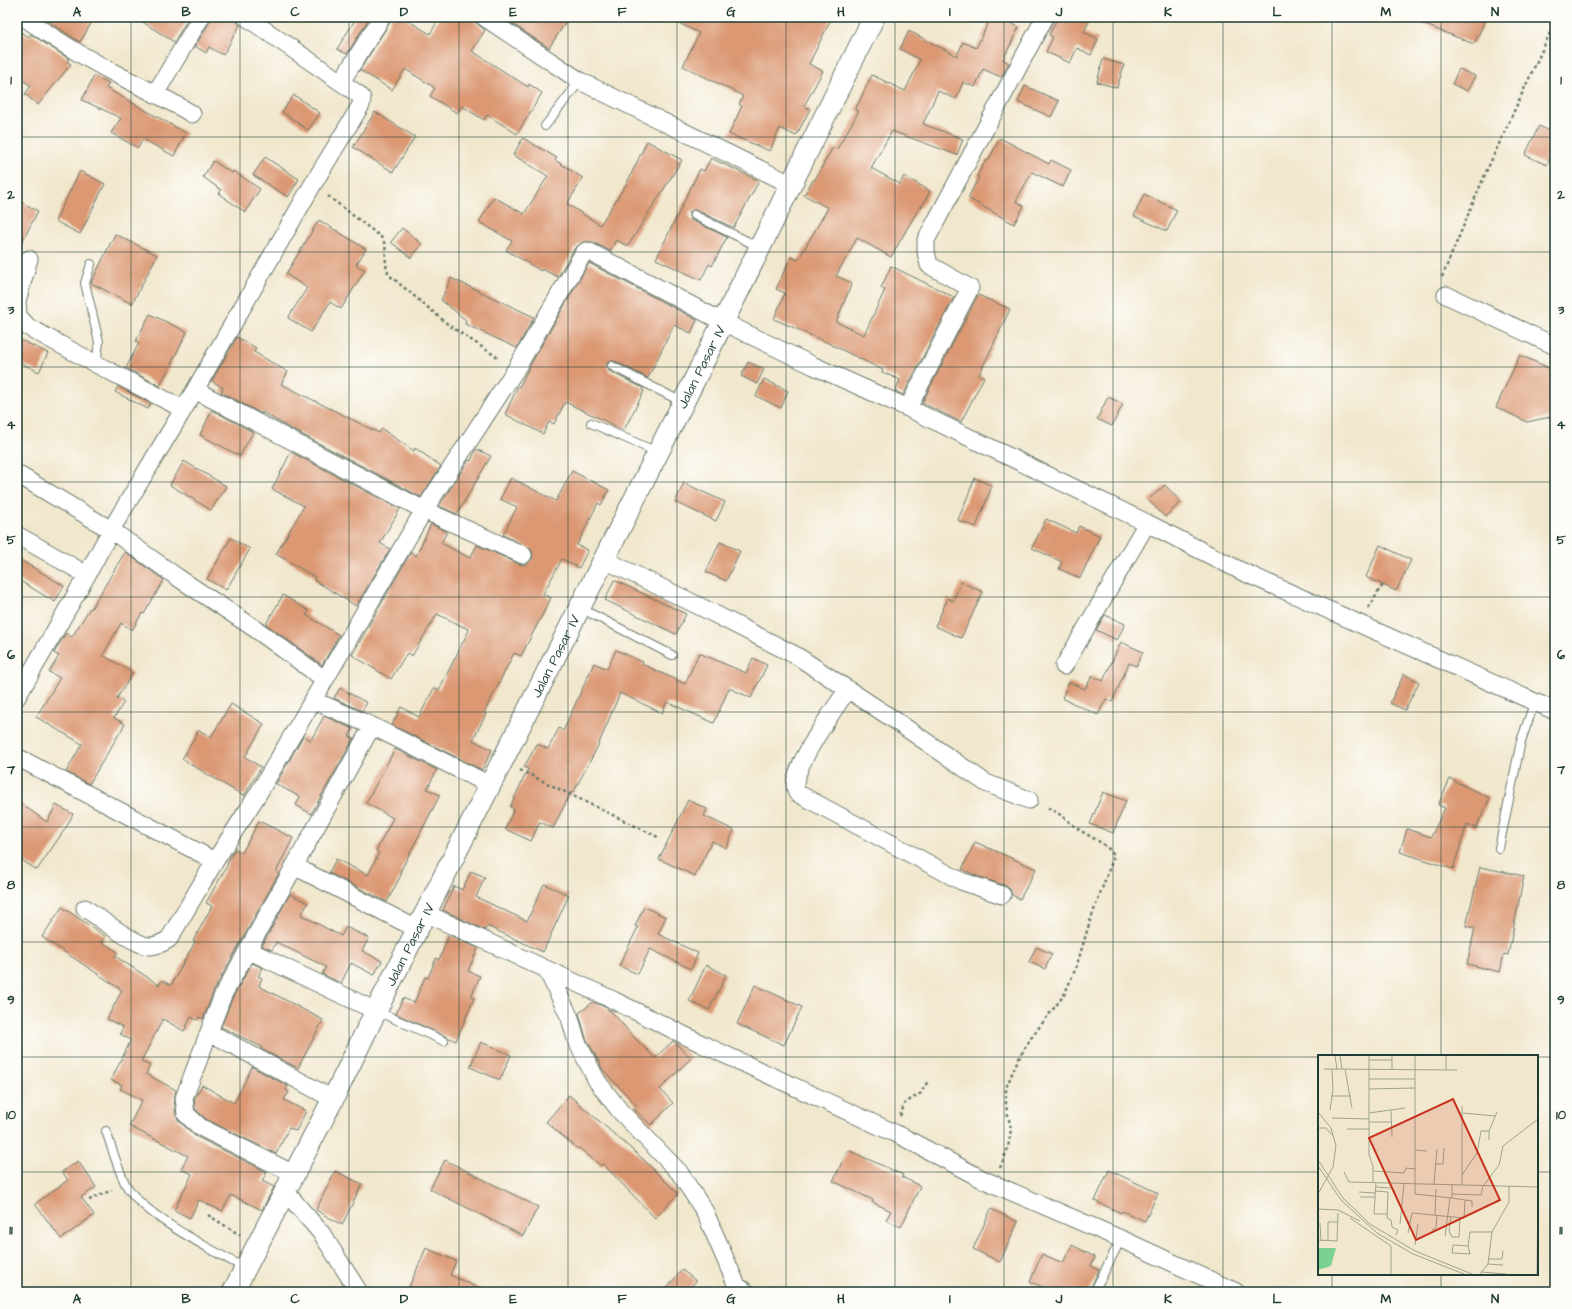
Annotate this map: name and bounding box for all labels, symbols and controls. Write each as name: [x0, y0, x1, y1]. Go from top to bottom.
text: A: [73, 3, 82, 21]
text: B: [181, 3, 191, 21]
text: C: [290, 3, 300, 21]
text: D: [400, 3, 409, 21]
text: E: [509, 3, 517, 21]
text: F: [617, 3, 627, 21]
text: G: [726, 3, 736, 21]
text: H: [837, 3, 845, 21]
text: I: [949, 3, 951, 21]
text: J: [1055, 3, 1063, 21]
text: K: [1164, 3, 1172, 21]
text: L: [1272, 3, 1282, 21]
text: M: [1381, 3, 1392, 21]
text: N: [1491, 3, 1499, 21]
text: 1: [10, 71, 12, 89]
text: 1: [1560, 71, 1562, 89]
text: 2: [6, 186, 15, 204]
text: 2: [1556, 186, 1565, 204]
text: 3: [7, 301, 15, 319]
text: 3: [1557, 301, 1565, 319]
street label: Jalan Pasar IV: [673, 322, 731, 412]
text: 4: [7, 416, 16, 434]
text: 4: [1557, 416, 1566, 434]
text: 5: [6, 531, 16, 549]
text: 5: [1556, 531, 1566, 549]
street label: Jalan Pasar IV: [527, 611, 586, 702]
text: 6: [7, 646, 16, 664]
text: 6: [1557, 646, 1566, 664]
text: 7: [6, 761, 16, 779]
text: 7: [1556, 761, 1566, 779]
text: 8: [7, 876, 16, 894]
text: 8: [1557, 876, 1566, 894]
street label: Jalan Pasar IV: [381, 899, 440, 990]
text: 9: [7, 991, 15, 1009]
text: 9: [1557, 991, 1565, 1009]
inset map: [1318, 1055, 1538, 1275]
text: 10: [6, 1106, 17, 1124]
text: 10: [1556, 1106, 1567, 1124]
text: 11: [9, 1221, 13, 1239]
text: 11: [1559, 1221, 1563, 1239]
text: A: [73, 1290, 82, 1308]
text: B: [181, 1290, 191, 1308]
text: C: [290, 1290, 300, 1308]
text: D: [400, 1290, 409, 1308]
text: E: [509, 1290, 517, 1308]
text: F: [617, 1290, 627, 1308]
text: G: [726, 1290, 736, 1308]
text: H: [837, 1290, 845, 1308]
text: I: [949, 1290, 951, 1308]
text: J: [1055, 1290, 1063, 1308]
text: K: [1164, 1290, 1172, 1308]
text: L: [1272, 1290, 1282, 1308]
text: M: [1381, 1290, 1392, 1308]
text: N: [1491, 1290, 1499, 1308]

